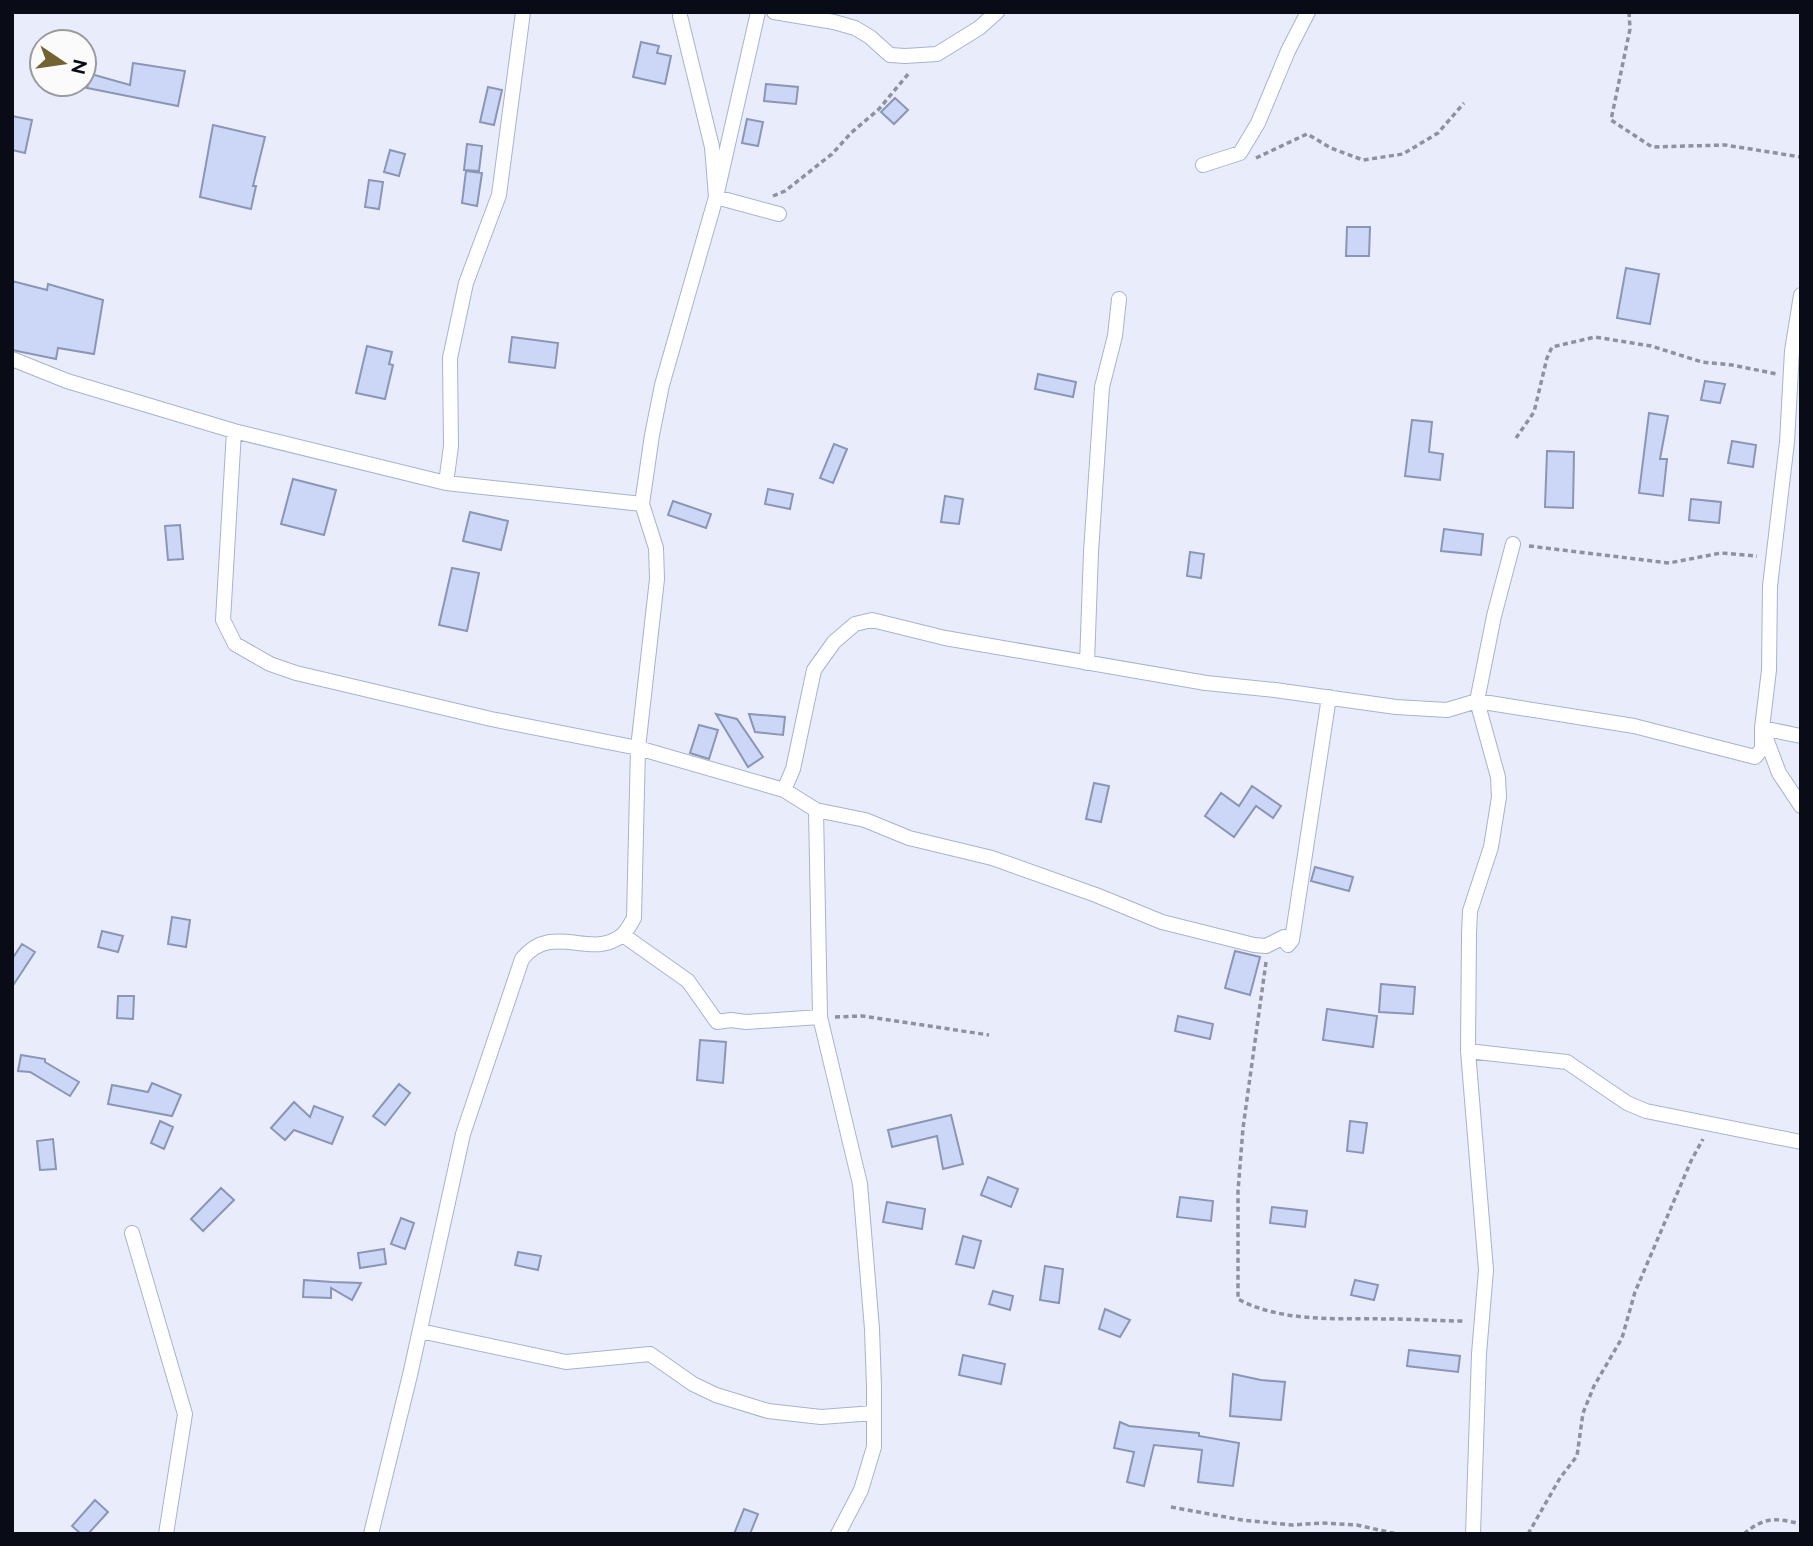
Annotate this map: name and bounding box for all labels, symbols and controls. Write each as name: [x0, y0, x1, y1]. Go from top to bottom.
north arrow: [28, 28, 98, 98]
text: N: [67, 57, 92, 76]

